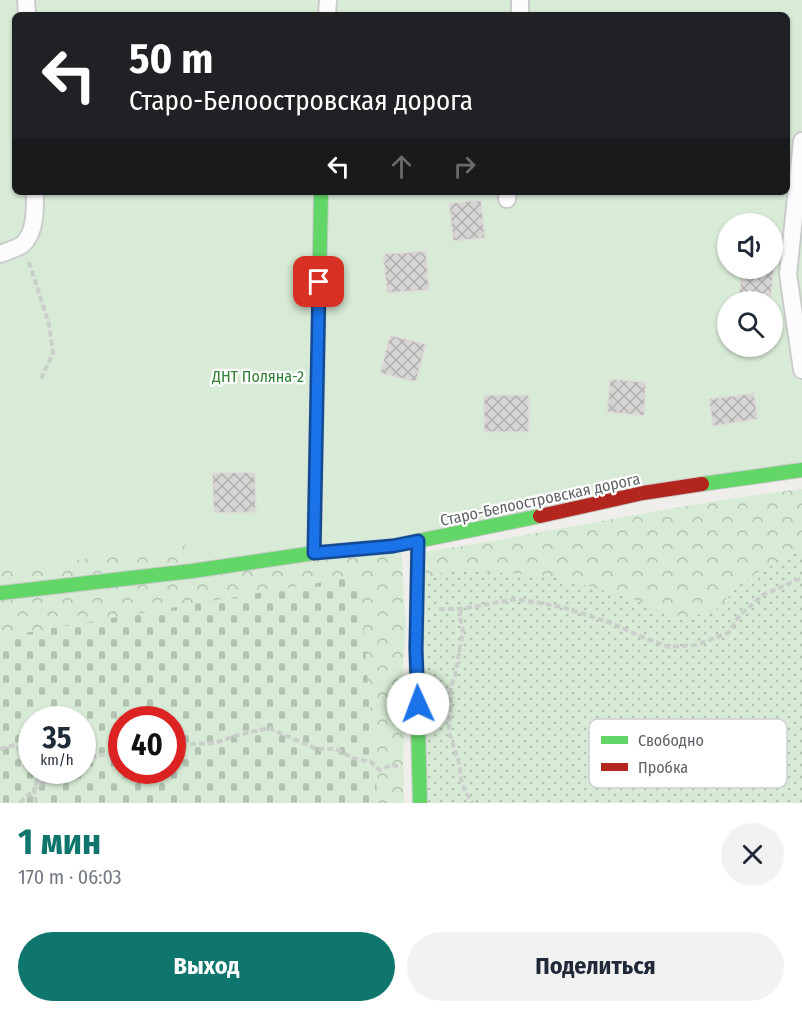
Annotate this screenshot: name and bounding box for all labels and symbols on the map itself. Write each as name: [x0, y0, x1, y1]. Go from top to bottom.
pin: [293, 256, 344, 307]
park label: ДНТ Поляна-2: [211, 367, 304, 386]
street label: Старо-Белоостровская дорога: [438, 469, 642, 530]
position arrow: [386, 672, 450, 736]
speed limit sign: 40: [108, 706, 186, 784]
legend: [589, 719, 787, 788]
text: Свободно: [638, 731, 704, 750]
text: Пробка: [638, 758, 688, 777]

